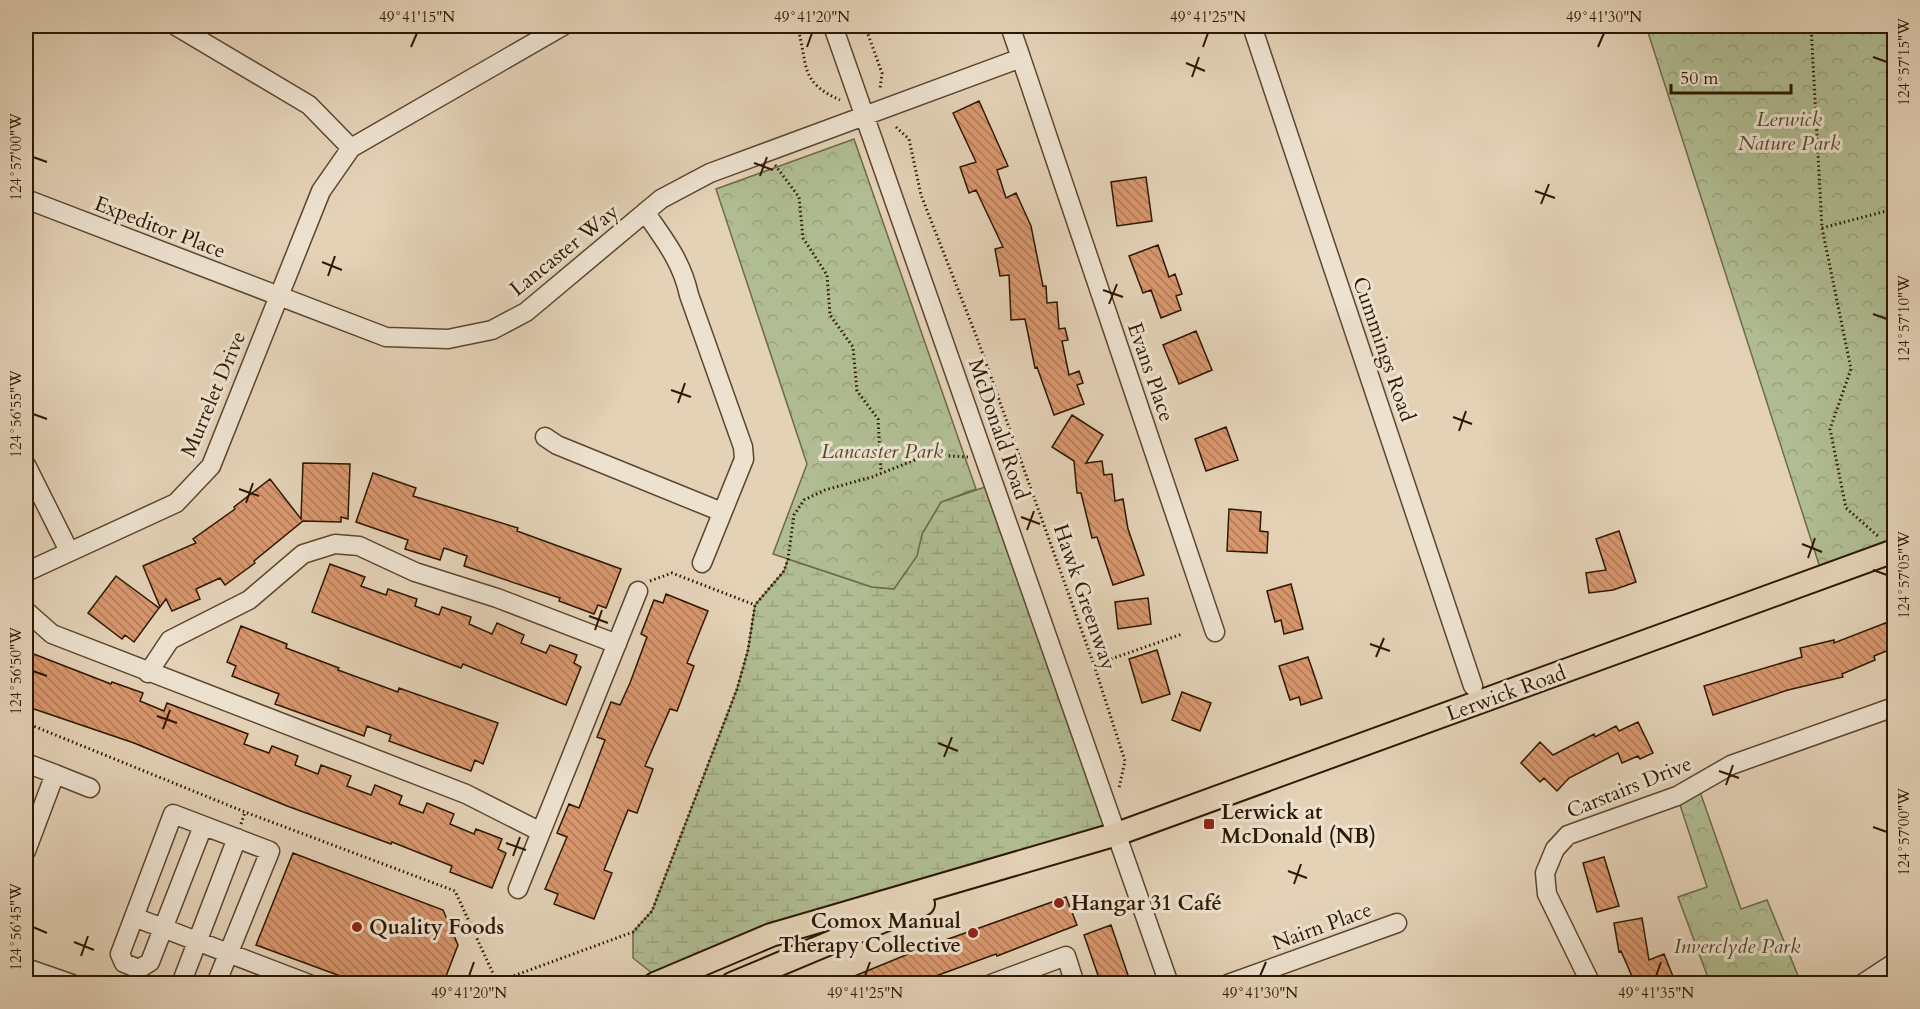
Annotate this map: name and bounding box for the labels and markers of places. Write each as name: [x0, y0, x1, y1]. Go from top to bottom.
place label: Lerwick at McDonald (NB): [1221, 798, 1376, 851]
marker: Lerwick at McDonald (NB): [1202, 817, 1216, 831]
place label: Hangar 31 Café: [1071, 889, 1222, 918]
marker: Hangar 31 Café: [1052, 896, 1066, 910]
place label: Comox Manual Therapy Collective: [779, 907, 961, 960]
place label: Quality Foods: [369, 913, 504, 942]
marker: Quality Foods: [350, 920, 364, 934]
marker: Comox Manual Therapy Collective: [966, 926, 980, 940]

